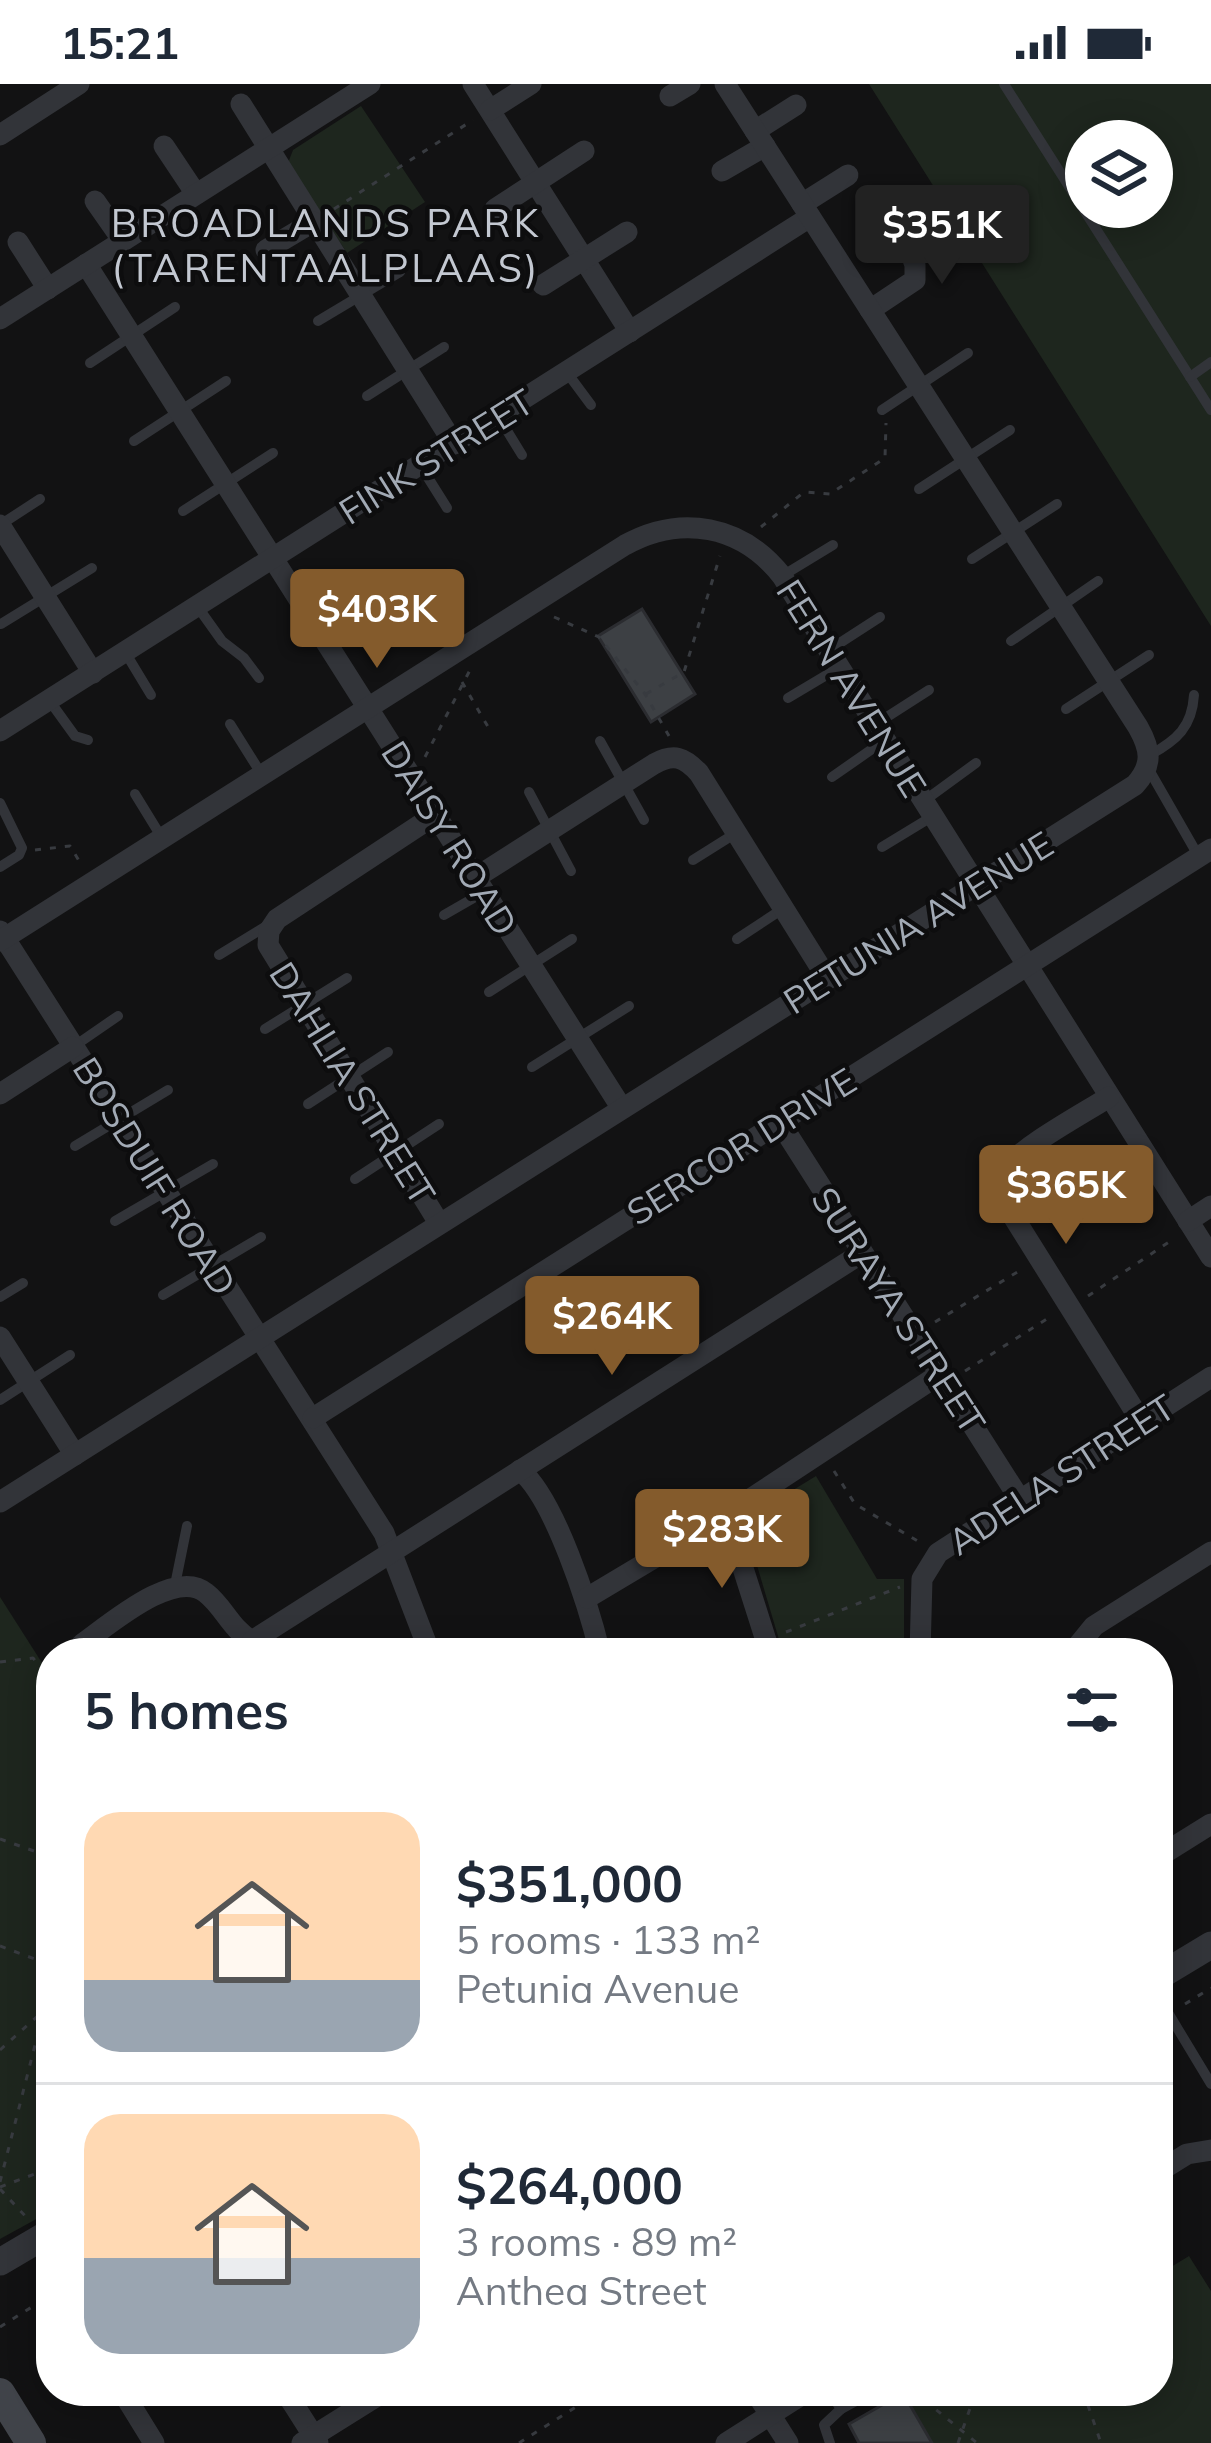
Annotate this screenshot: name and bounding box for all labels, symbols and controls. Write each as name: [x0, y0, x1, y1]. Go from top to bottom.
text: 15:21: [60, 14, 179, 70]
map controls: [1065, 120, 1173, 228]
button: layers: [1065, 120, 1173, 228]
pin: $351K: [858, 185, 1026, 287]
district label: BROADLANDS PARK (TARENTAALPLAAS): [111, 198, 541, 292]
text: $351K: [882, 199, 1002, 248]
street label: FINK STREET: [330, 378, 542, 534]
pin: $403K: [293, 569, 461, 671]
street label: FERN AVENUE: [767, 571, 937, 805]
text: $403K: [317, 583, 437, 632]
street label: DAISY ROAD: [372, 732, 528, 944]
street label: PETUNIA AVENUE: [775, 821, 1061, 1023]
street label: DAHLIA STREET: [260, 953, 446, 1213]
street label: BOSDUIF ROAD: [64, 1049, 246, 1303]
street label: SERCOR DRIVE: [618, 1058, 864, 1234]
pin: $365K: [982, 1145, 1150, 1247]
text: $365K: [1006, 1159, 1126, 1208]
street label: SURAYA STREET: [803, 1178, 996, 1442]
pin: $264K: [528, 1276, 696, 1378]
text: $264K: [552, 1290, 672, 1339]
street label: ADELA STREET: [939, 1384, 1183, 1564]
pin: $283K: [638, 1489, 806, 1591]
text: $283K: [662, 1503, 782, 1552]
icon: filters: [1059, 1677, 1125, 1743]
text: 5 homes: [84, 1678, 289, 1742]
text: $351,000: [456, 1851, 683, 1915]
icon: home: [180, 1860, 324, 2004]
text: 5 rooms · 133 m²: [456, 1915, 760, 1964]
text: Petunia Avenue: [456, 1964, 739, 2013]
text: $264,000: [456, 2153, 683, 2217]
icon: home: [180, 2162, 324, 2306]
text: 3 rooms · 89 m²: [456, 2217, 737, 2266]
text: Anthea Street: [456, 2266, 707, 2315]

